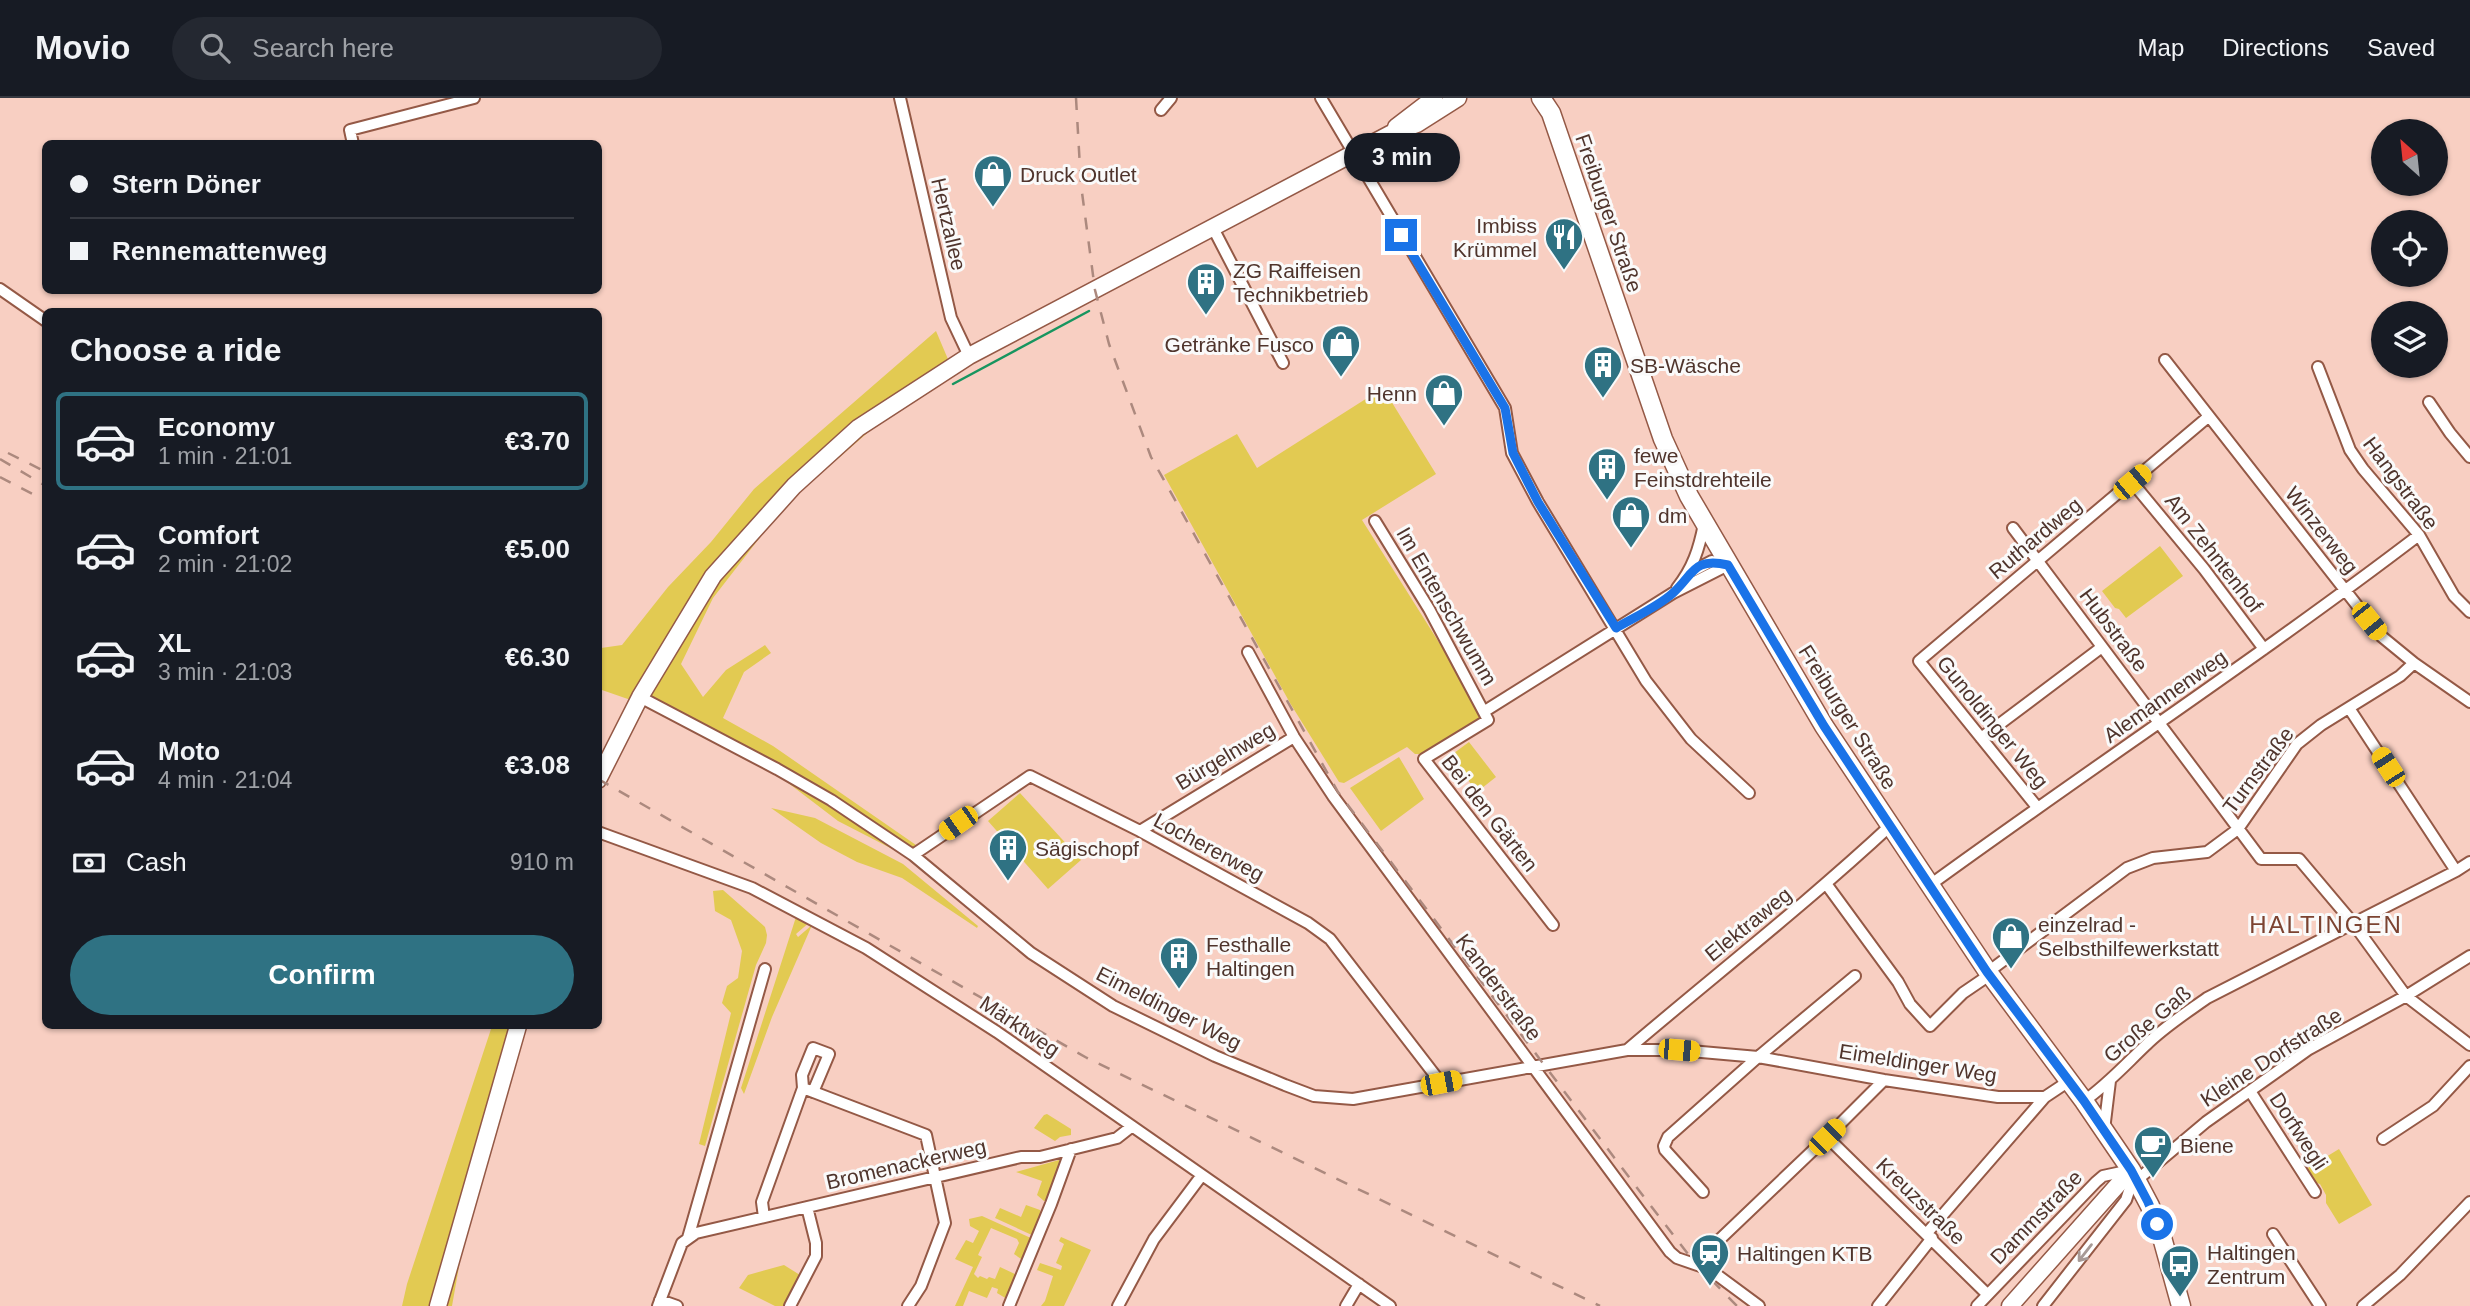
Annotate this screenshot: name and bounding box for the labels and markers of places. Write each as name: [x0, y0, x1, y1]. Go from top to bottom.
shop icon: Druck Outlet: [972, 153, 1014, 208]
place label: Druck Outlet: [1020, 163, 1137, 186]
place label: Imbiss Krümmel: [1453, 214, 1537, 261]
restaurant icon: Imbiss Krümmel: [1543, 216, 1585, 271]
place label: ZG Raiffeisen Technikbetrieb: [1233, 259, 1368, 306]
building icon: ZG Raiffeisen Technikbetrieb: [1185, 261, 1227, 316]
shop icon: Getränke Fusco: [1320, 323, 1362, 378]
place label: Getränke Fusco: [1165, 333, 1314, 356]
building icon: SB-Wäsche: [1582, 344, 1624, 399]
place label: SB-Wäsche: [1630, 354, 1741, 377]
shop icon: Henn: [1423, 372, 1465, 427]
place label: Henn: [1367, 382, 1417, 405]
place label: fewe Feinstdrehteile: [1634, 444, 1772, 491]
building icon: fewe Feinstdrehteile: [1586, 446, 1628, 501]
shop icon: dm: [1610, 494, 1652, 549]
place label: dm: [1658, 504, 1687, 527]
building icon: Sägischopf: [987, 827, 1029, 882]
place label: Sägischopf: [1035, 837, 1139, 860]
place label: einzelrad - Selbsthilfewerkstatt: [2038, 913, 2219, 960]
shop icon: einzelrad - Selbsthilfewerkstatt: [1990, 915, 2032, 970]
place label: Festhalle Haltingen: [1206, 933, 1295, 980]
building icon: Festhalle Haltingen: [1158, 935, 1200, 990]
cafe icon: Biene: [2132, 1124, 2174, 1179]
place label: Biene: [2180, 1134, 2234, 1157]
station icon: Haltingen KTB: [1689, 1232, 1731, 1287]
place label: Haltingen Zentrum: [2207, 1241, 2296, 1288]
place label: Haltingen KTB: [1737, 1242, 1872, 1265]
bus stop icon: Haltingen Zentrum: [2159, 1243, 2201, 1298]

